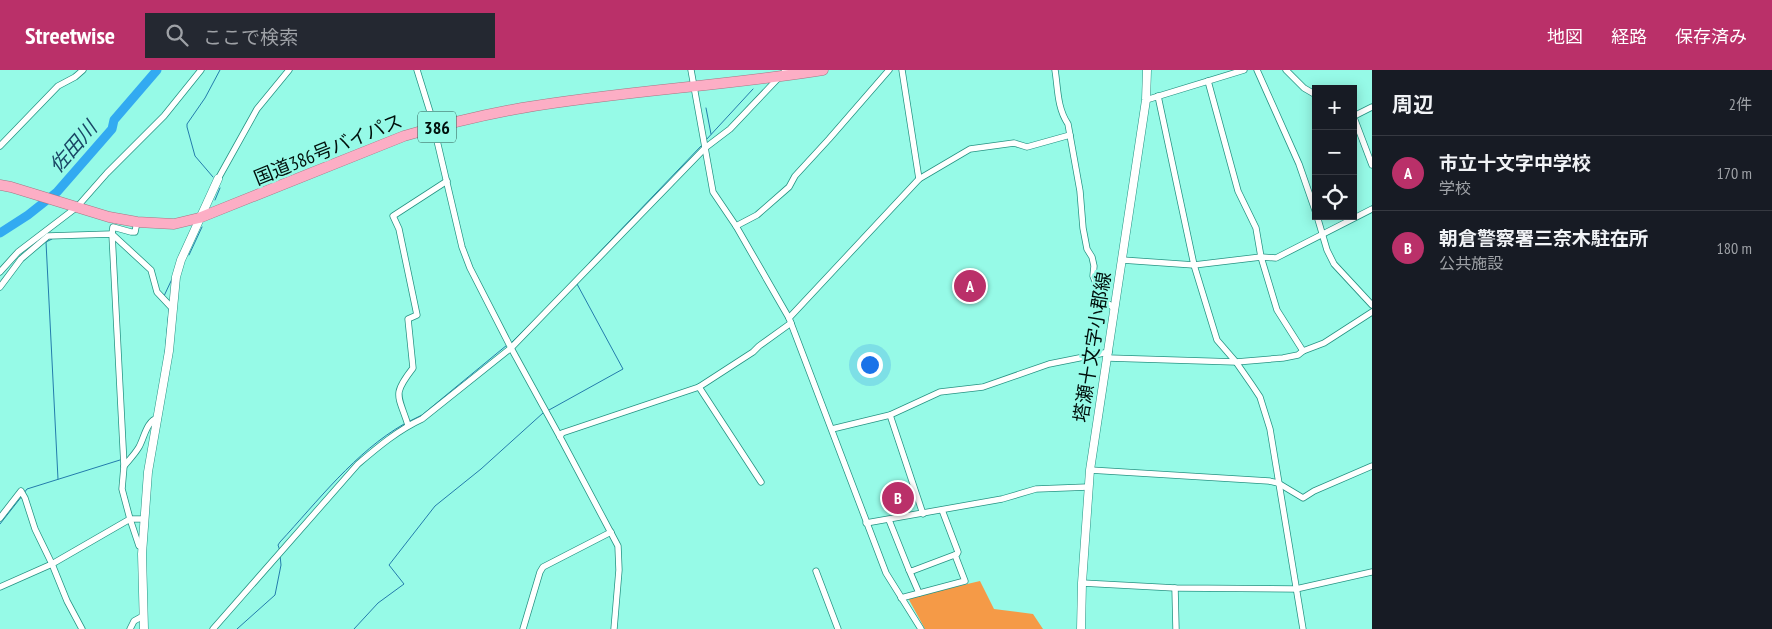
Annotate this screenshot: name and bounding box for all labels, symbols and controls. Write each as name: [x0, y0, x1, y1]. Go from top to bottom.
search box: [145, 13, 495, 58]
text: Streetwise: [25, 20, 115, 51]
icon: search: [163, 21, 191, 49]
text: ここで検索: [203, 25, 298, 49]
text: 地図: [1547, 25, 1583, 48]
text: 経路: [1611, 25, 1647, 48]
text: 保存済み: [1675, 25, 1747, 48]
map controls: [1312, 85, 1357, 220]
button: +: [1312, 85, 1357, 130]
text: 周辺: [1392, 91, 1434, 118]
text: 2件: [1729, 94, 1752, 114]
street label: 国道386号バイパス: [250, 108, 406, 190]
road number: 386: [418, 112, 456, 142]
water label: 佐田川: [44, 114, 104, 178]
button: −: [1312, 130, 1357, 175]
text: 市立十文字中学校: [1439, 151, 1591, 175]
text: A: [1404, 163, 1412, 183]
text: 170 m: [1717, 163, 1752, 183]
button: locate: [1312, 175, 1357, 220]
text: 学校: [1439, 178, 1471, 198]
text: 朝倉警察署三奈木駐在所: [1439, 226, 1648, 250]
text: B: [1404, 238, 1412, 258]
text: 180 m: [1717, 238, 1752, 258]
text: 公共施設: [1439, 253, 1503, 273]
pin: A: [954, 267, 986, 305]
street label: 塔瀬十文字小郡線: [1068, 270, 1116, 424]
your location: [857, 352, 883, 378]
pin: B: [882, 479, 914, 517]

